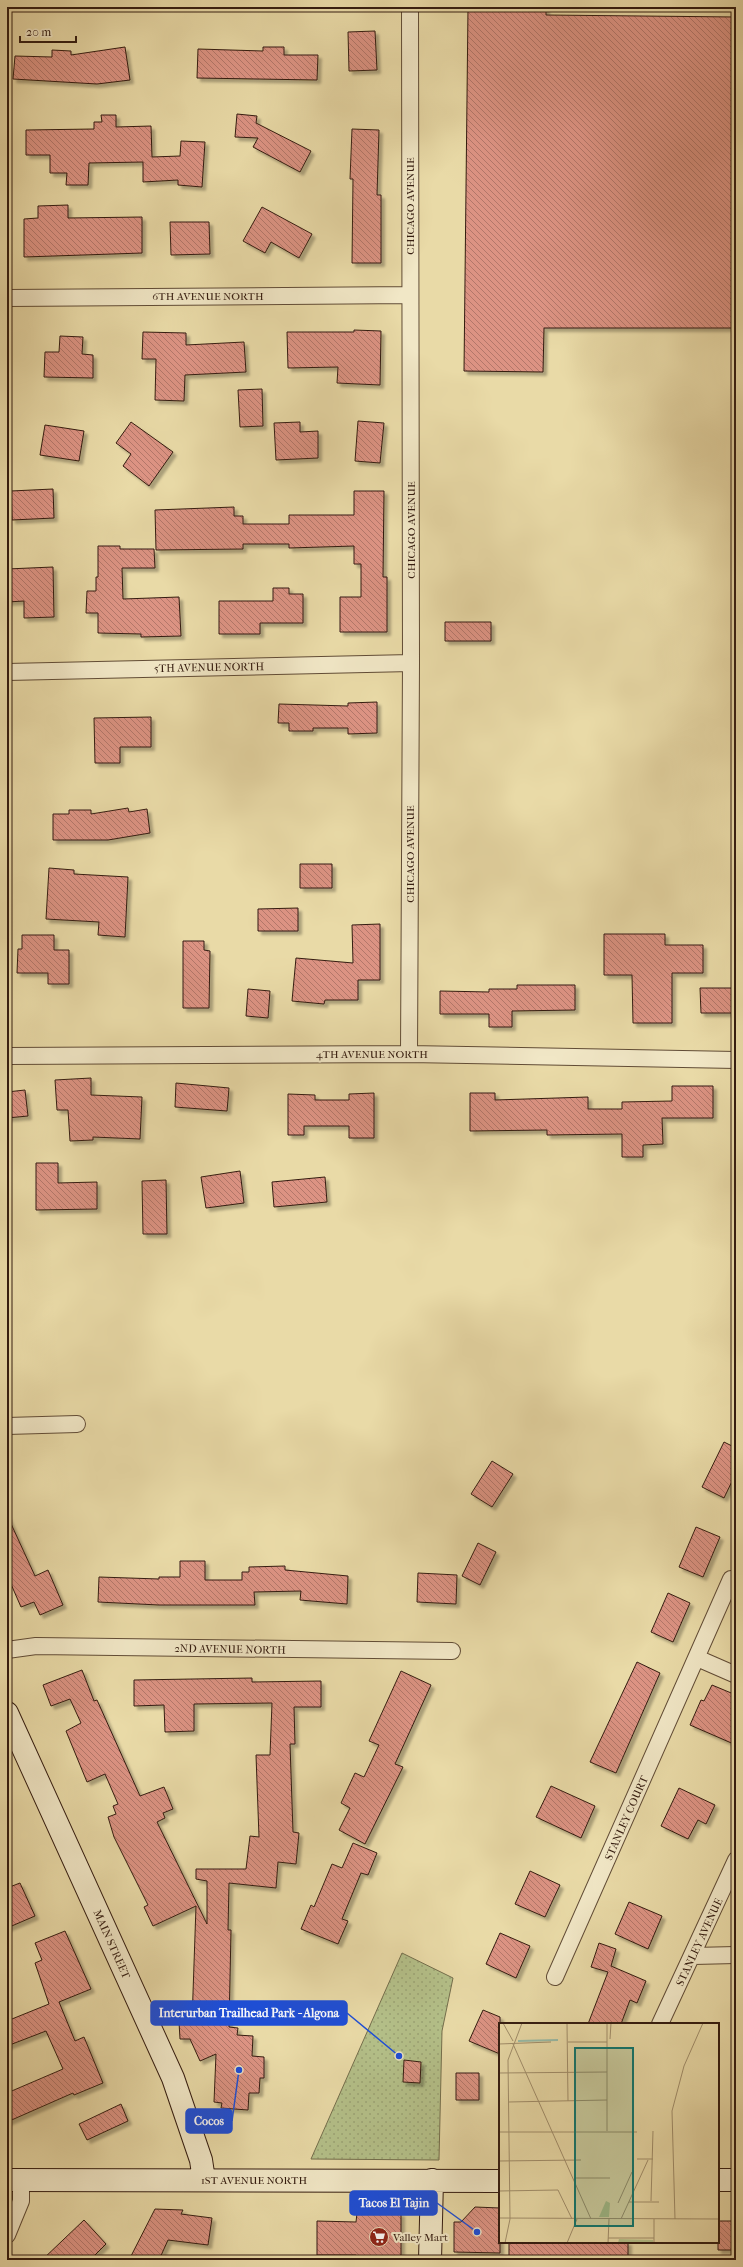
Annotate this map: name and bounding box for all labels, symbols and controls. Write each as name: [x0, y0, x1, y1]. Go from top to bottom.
scale bar: [20, 18, 76, 44]
text: 20 m: [26, 25, 51, 39]
street label: CHICAGO AVENUE: [404, 157, 417, 255]
street label: 6TH AVENUE NORTH: [152, 290, 264, 303]
street label: CHICAGO AVENUE: [405, 481, 418, 579]
street label: 5TH AVENUE NORTH: [154, 660, 264, 675]
street label: CHICAGO AVENUE: [404, 805, 417, 903]
street label: 4TH AVENUE NORTH: [316, 1048, 428, 1061]
street label: 2ND AVENUE NORTH: [174, 1642, 286, 1657]
street label: STANLEY COURT: [602, 1773, 651, 1862]
street label: STANLEY AVENUE: [673, 1896, 726, 1988]
street label: MAIN STREET: [91, 1908, 133, 1981]
callout: Interurban Trailhead Park - Algona: [151, 2001, 347, 2025]
text: Interurban Trailhead Park - Algona: [159, 2006, 340, 2021]
inset map: [499, 2023, 719, 2243]
callout: Cocos: [186, 2109, 232, 2133]
text: Cocos: [194, 2114, 225, 2128]
street label: 1ST AVENUE NORTH: [201, 2174, 307, 2187]
callout: Tacos El Tajin: [350, 2191, 437, 2215]
text: Tacos El Tajin: [358, 2196, 430, 2210]
supermarket icon: Valley Mart: [368, 2226, 390, 2248]
place label: Valley Mart: [392, 2231, 448, 2244]

